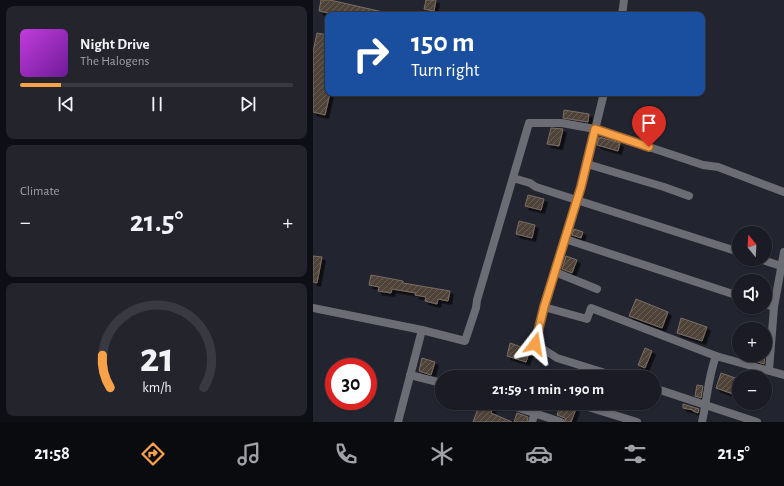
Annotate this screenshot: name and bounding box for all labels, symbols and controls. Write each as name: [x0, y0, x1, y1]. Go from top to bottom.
icon: right: [345, 28, 397, 80]
text: 150 m: [411, 29, 475, 57]
text: Night Drive: [80, 37, 150, 52]
text: The Halogens: [80, 55, 149, 68]
text: Turn right: [411, 62, 480, 80]
icon: previous: [55, 93, 77, 115]
icon: pause: [146, 93, 168, 115]
icon: next: [237, 93, 259, 115]
pin: [632, 106, 666, 147]
icon: arrive: [638, 112, 660, 134]
text: Climate: [20, 185, 59, 198]
text: 21.5°: [130, 207, 183, 237]
text: −: [20, 211, 31, 233]
text: +: [282, 211, 293, 233]
north arrow: [732, 226, 772, 266]
map controls: [732, 226, 772, 410]
button: sound: [732, 274, 772, 314]
button: +: [732, 322, 772, 362]
position arrow: [514, 323, 556, 365]
text: 21: [139, 337, 174, 378]
speed limit sign: 30: [325, 358, 377, 410]
button: −: [732, 370, 772, 410]
text: km/h: [142, 380, 171, 394]
text: 21:59 · 1 min · 190 m: [492, 382, 604, 397]
icon: directions: [139, 440, 167, 468]
icon: music: [235, 440, 263, 468]
icon: phone: [332, 440, 360, 468]
icon: climate: [428, 440, 456, 468]
icon: car: [525, 440, 553, 468]
icon: filters: [621, 440, 649, 468]
text: 21:58: [34, 445, 70, 463]
text: 21.5°: [718, 445, 750, 463]

